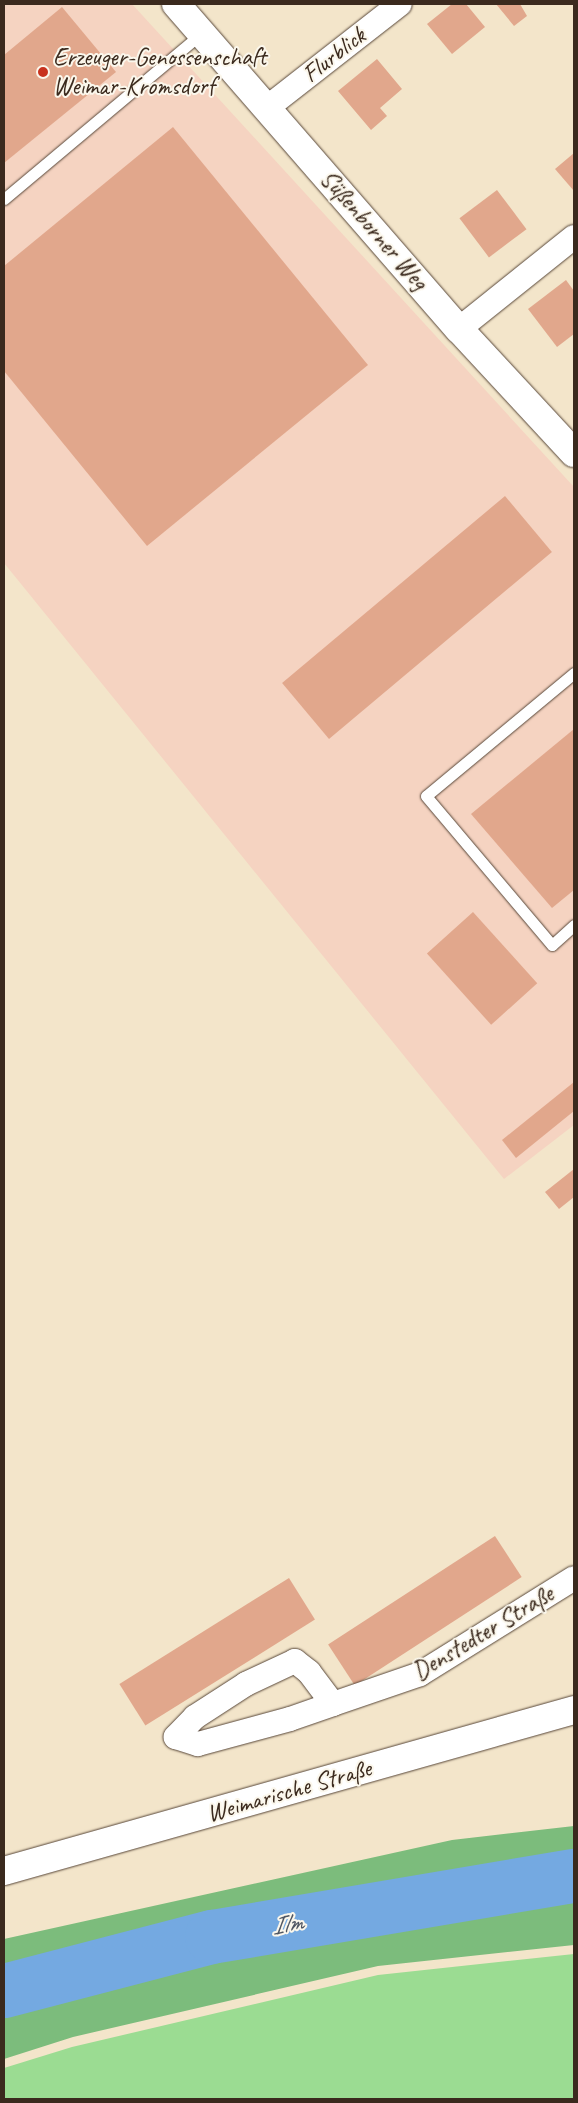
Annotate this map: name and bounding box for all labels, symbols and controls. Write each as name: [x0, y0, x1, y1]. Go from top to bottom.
street label: Flurblick: [296, 21, 372, 89]
place label: Erzeuger-Genossenschaft Weimar-Kromsdorf: [53, 43, 266, 102]
marker: Erzeuger-Genossenschaft Weimar-Kromsdorf: [37, 66, 49, 78]
street label: Süßenborner Weg: [314, 164, 434, 296]
street label: Denstedter Straße: [407, 1579, 559, 1687]
street label: Weimarische Straße: [203, 1753, 375, 1829]
water label: Ilm: [269, 1906, 305, 1942]

